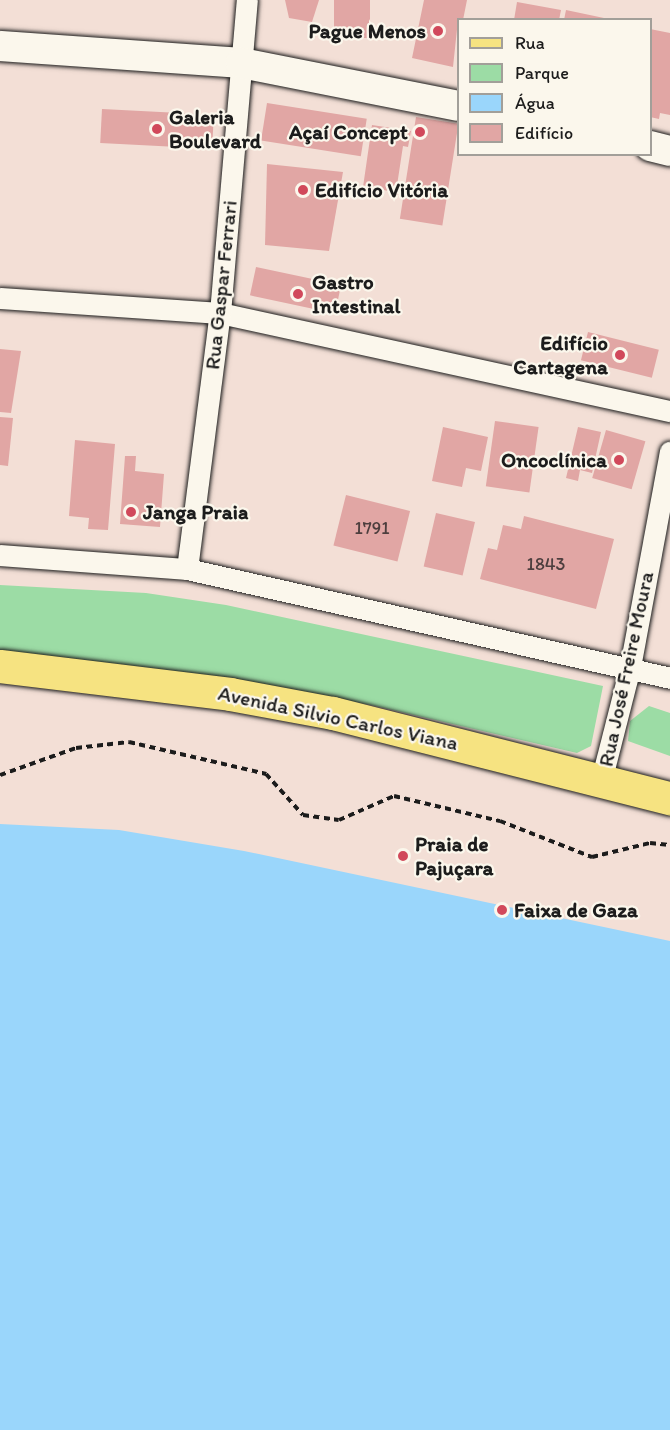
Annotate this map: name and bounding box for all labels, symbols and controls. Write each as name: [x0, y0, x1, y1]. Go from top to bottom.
place label: Pague Menos: [308, 18, 426, 44]
legend: [457, 18, 652, 156]
marker: Pague Menos: [431, 24, 445, 38]
text: Rua: [515, 32, 545, 54]
text: Parque: [515, 62, 569, 84]
text: Água: [515, 92, 555, 114]
place label: Galeria Boulevard: [169, 104, 261, 154]
place label: Açaí Concept: [289, 119, 408, 145]
marker: Galeria Boulevard: [150, 122, 164, 136]
text: Edifício: [515, 122, 573, 144]
marker: Açaí Concept: [413, 125, 427, 139]
place label: Edifício Vitória: [315, 177, 448, 203]
marker: Edifício Vitória: [296, 183, 310, 197]
street label: Rua Gaspar Ferrari: [200, 200, 242, 370]
place label: Gastro Intestinal: [312, 269, 400, 319]
marker: Gastro Intestinal: [289, 285, 307, 303]
place label: Edifício Cartagena: [513, 330, 608, 380]
marker: Edifício Cartagena: [613, 348, 627, 362]
place label: Oncoclínica: [501, 447, 607, 473]
marker: Oncoclínica: [612, 453, 626, 467]
place label: Janga Praia: [143, 499, 249, 525]
marker: Janga Praia: [124, 505, 138, 519]
house number: 1791: [354, 517, 390, 539]
house number: 1843: [527, 553, 565, 575]
street label: Rua José Freire Moura: [593, 569, 659, 769]
street label: Avenida Silvio Carlos Viana: [216, 680, 460, 756]
place label: Praia de Pajuçara: [415, 831, 494, 881]
marker: Praia de Pajuçara: [396, 849, 410, 863]
place label: Faixa de Gaza: [514, 897, 638, 923]
marker: Faixa de Gaza: [495, 903, 509, 917]

